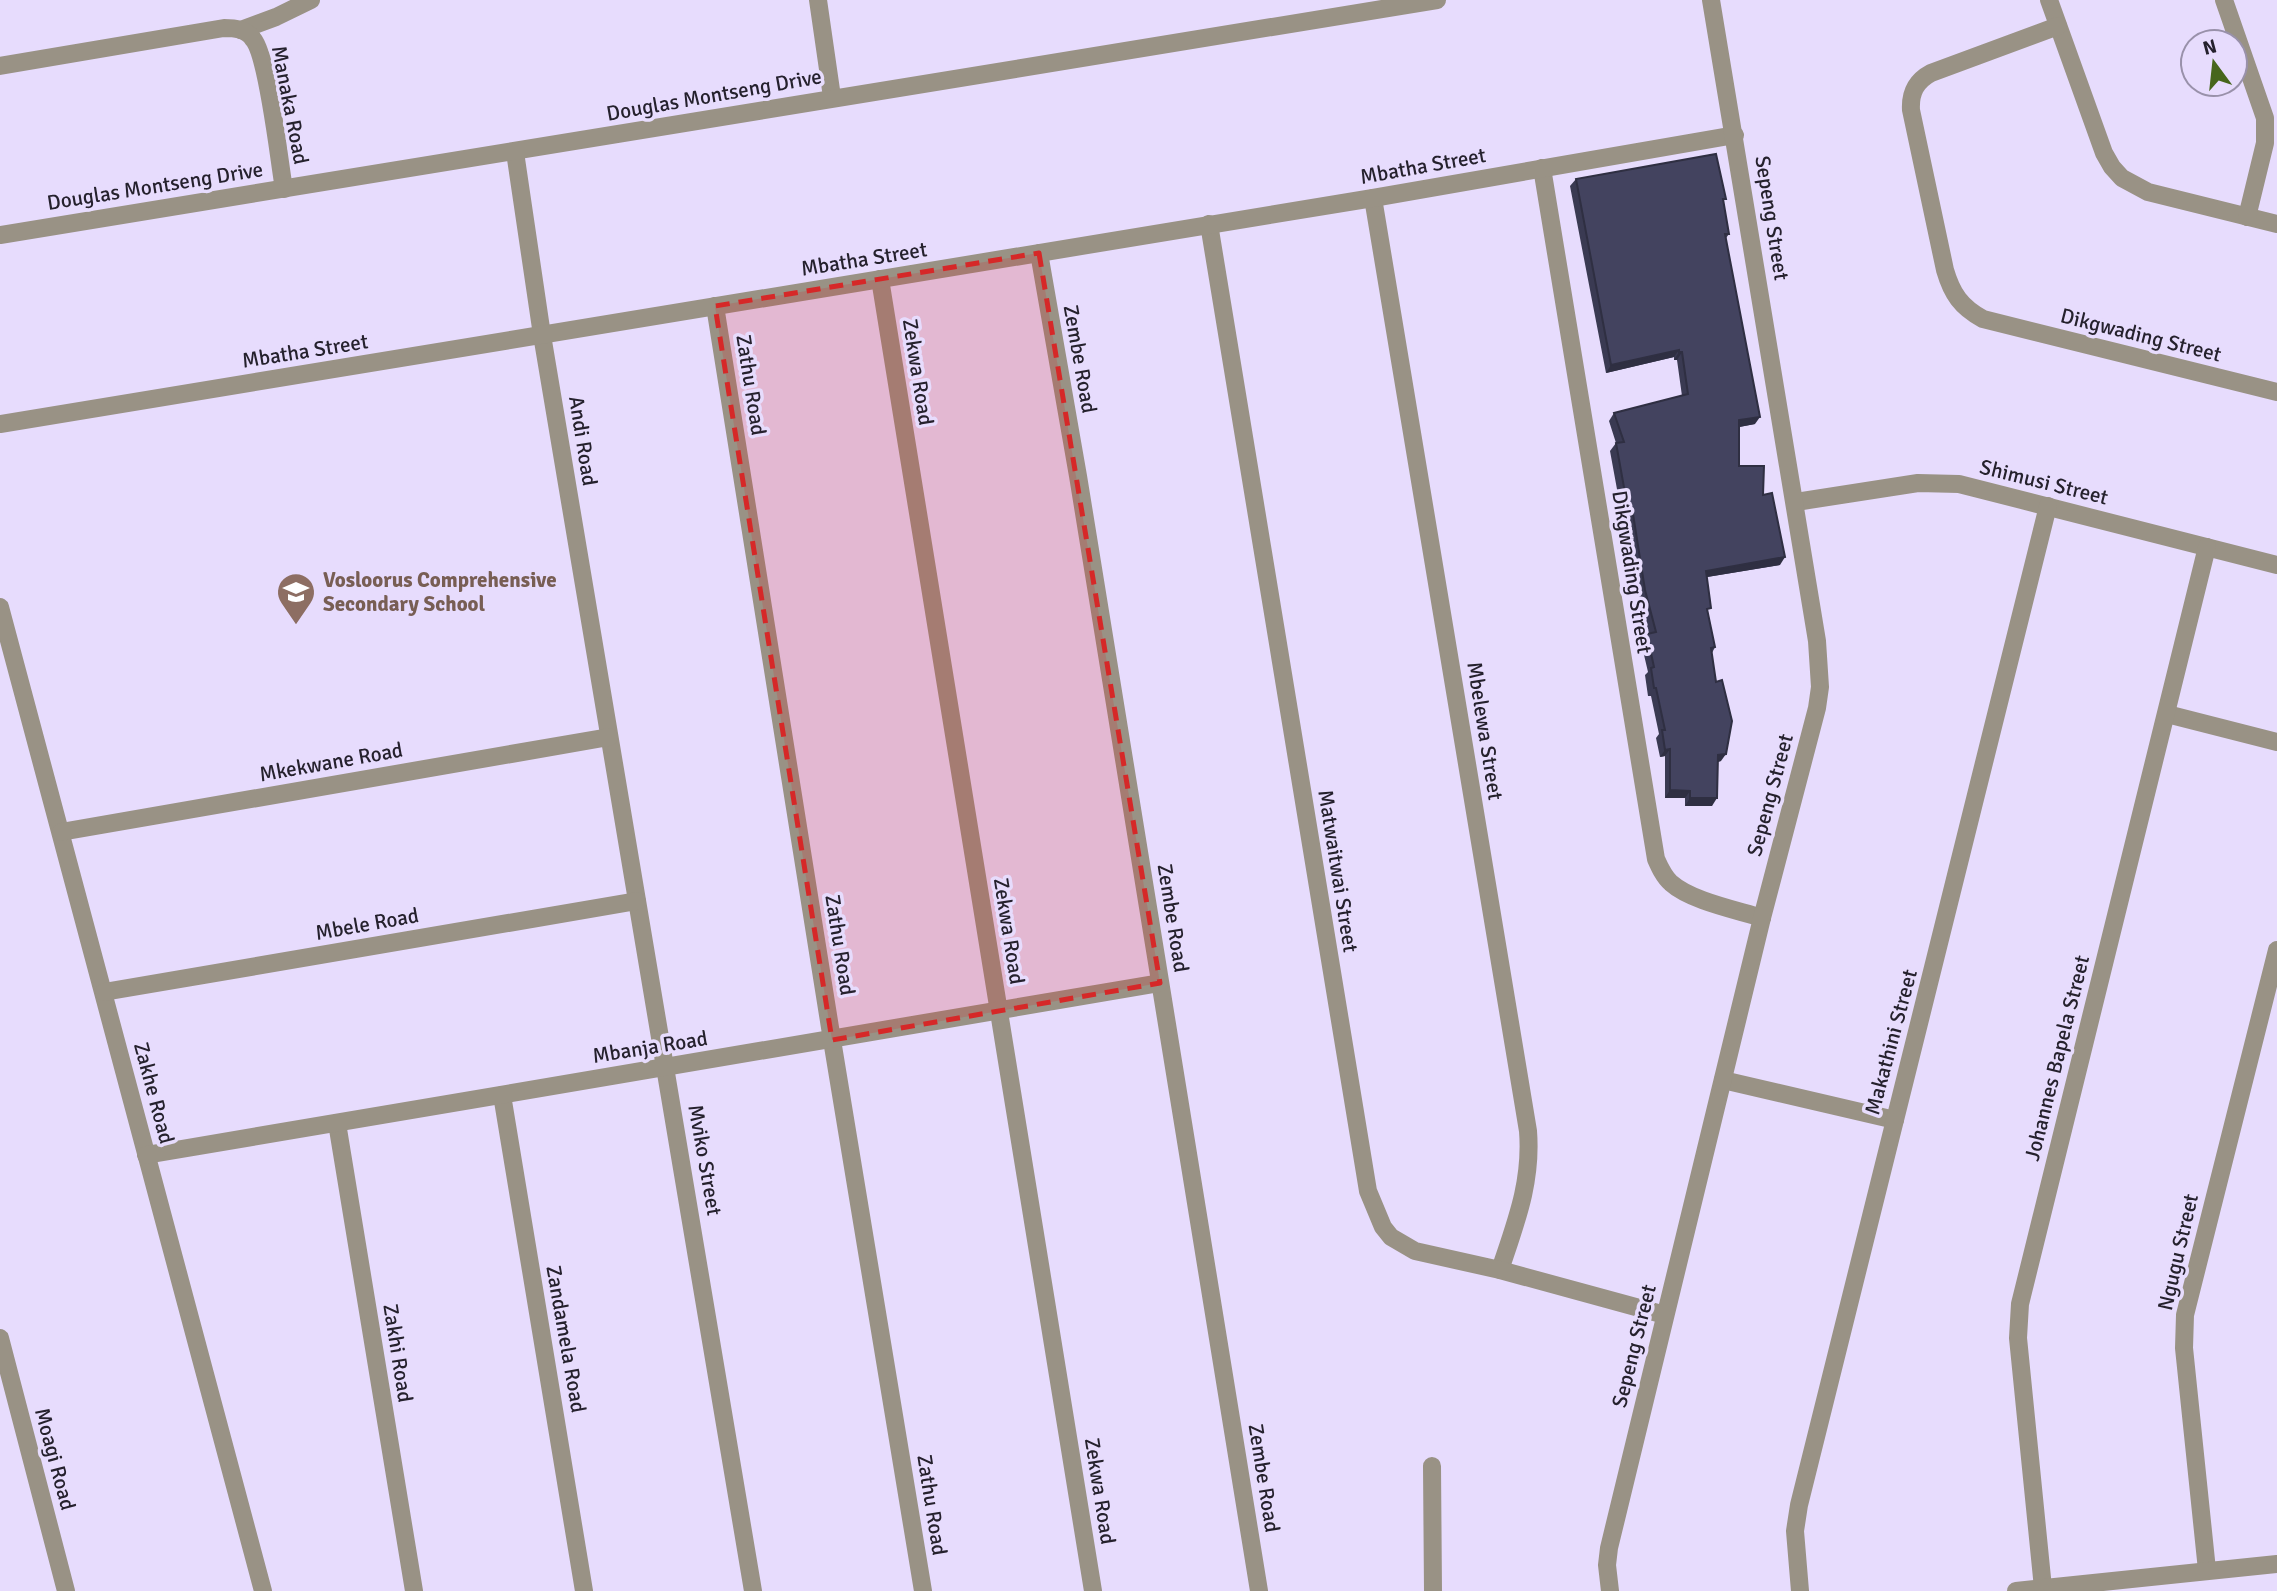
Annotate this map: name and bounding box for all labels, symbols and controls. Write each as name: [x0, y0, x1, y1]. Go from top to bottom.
north arrow: [2179, 28, 2249, 98]
text: N: [2200, 34, 2219, 61]
street label: Manaka Road: [266, 43, 314, 167]
street label: Douglas Montseng Drive: [604, 63, 824, 127]
street label: Mbatha Street: [1358, 142, 1488, 190]
street label: Sepeng Street: [1749, 154, 1795, 282]
street label: Douglas Montseng Drive: [45, 156, 265, 216]
street label: Mbatha Street: [799, 236, 929, 282]
street label: Dikgwading Street: [2058, 302, 2224, 368]
street label: Zembe Road: [1058, 303, 1102, 415]
street label: Zekwa Road: [897, 317, 939, 427]
street label: Mbatha Street: [240, 328, 370, 374]
street label: Zathu Road: [730, 333, 772, 437]
street label: Andi Road: [563, 394, 603, 488]
street label: Shimusi Street: [1977, 454, 2111, 510]
street label: Dikgwading Street: [1606, 489, 1658, 655]
place label: Vosloorus Comprehensive Secondary School: [323, 567, 557, 617]
school or university icon: Vosloorus Comprehensive Secondary School: [275, 571, 317, 626]
street label: Mbelewa Street: [1461, 660, 1509, 802]
street label: Sepeng Street: [1741, 731, 1799, 859]
street label: Mkekwane Road: [257, 737, 405, 787]
street label: Matwaitwai Street: [1312, 788, 1364, 954]
street label: Zembe Road: [1152, 862, 1194, 974]
street label: Zekwa Road: [988, 876, 1030, 986]
street label: Zathu Road: [819, 893, 861, 997]
street label: Mbele Road: [313, 902, 421, 946]
street label: Johannes Bapela Street: [2019, 953, 2095, 1163]
street label: Makathini Street: [1859, 966, 1923, 1118]
street label: Mbanja Road: [591, 1025, 709, 1069]
street label: Zakhe Road: [128, 1039, 180, 1147]
street label: Mviko Street: [682, 1102, 728, 1218]
street label: Ngugu Street: [2152, 1191, 2204, 1313]
street label: Zandamela Road: [540, 1263, 592, 1415]
street label: Sepeng Street: [1606, 1282, 1662, 1410]
street label: Zakhi Road: [377, 1302, 419, 1404]
street label: Moagi Road: [29, 1405, 81, 1513]
street label: Zembe Road: [1243, 1422, 1285, 1534]
street label: Zekwa Road: [1079, 1436, 1121, 1546]
street label: Zathu Road: [911, 1453, 953, 1557]

